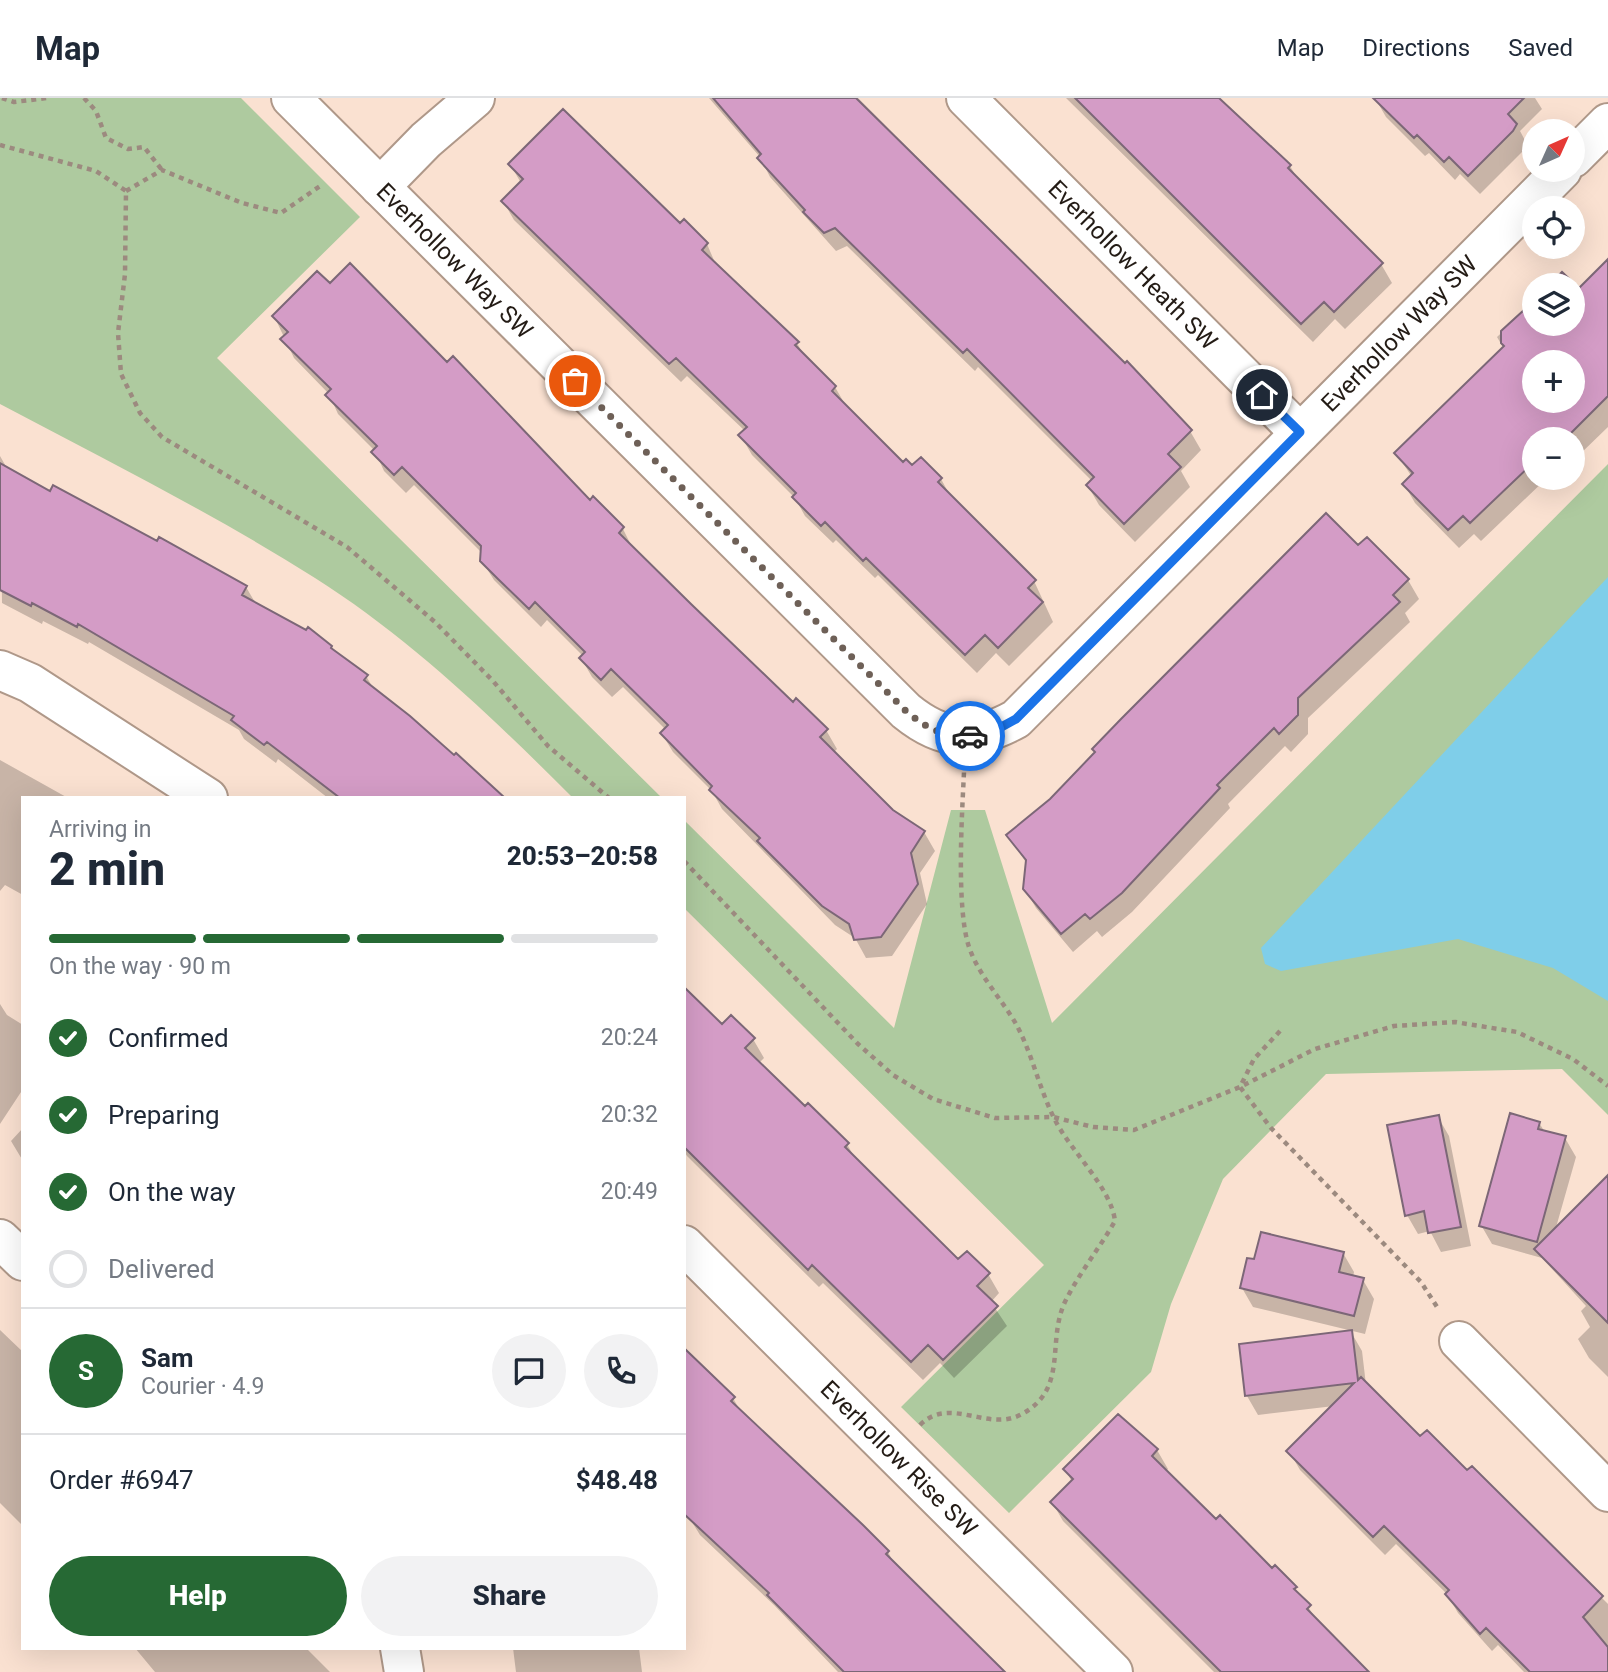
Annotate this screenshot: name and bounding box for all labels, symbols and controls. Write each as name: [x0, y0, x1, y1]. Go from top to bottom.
text: Map: [35, 29, 100, 68]
text: Map: [1277, 34, 1324, 62]
text: Directions: [1362, 34, 1470, 62]
text: Saved: [1508, 34, 1573, 62]
north arrow: [1522, 119, 1586, 182]
map controls: [1522, 119, 1585, 490]
street label: Everhollow Heath SW: [1042, 175, 1223, 356]
street label: Everhollow Way SW: [371, 178, 538, 345]
button: locate: [1522, 196, 1585, 259]
street label: Everhollow Way SW: [1316, 250, 1483, 418]
button: layers: [1522, 273, 1585, 336]
button: +: [1522, 350, 1585, 413]
pin: [545, 351, 605, 411]
icon: bag: [556, 362, 594, 400]
pin: [1232, 365, 1292, 425]
icon: home: [1243, 376, 1281, 414]
button: −: [1522, 427, 1585, 490]
courier: [935, 701, 1005, 771]
icon: car: [951, 717, 989, 755]
text: Arriving in: [49, 816, 152, 843]
text: 20:53–20:58: [507, 841, 658, 871]
text: 2 min: [49, 842, 165, 896]
text: On the way · 90 m: [49, 953, 231, 980]
icon: check: [49, 1019, 87, 1057]
text: Confirmed: [108, 1023, 229, 1053]
text: 20:24: [601, 1024, 658, 1051]
icon: check: [49, 1096, 87, 1134]
text: Preparing: [108, 1100, 220, 1130]
text: 20:32: [601, 1101, 658, 1128]
icon: check: [49, 1173, 87, 1211]
text: On the way: [108, 1177, 236, 1207]
text: 20:49: [601, 1178, 658, 1205]
text: Delivered: [108, 1254, 215, 1284]
button: chat: [492, 1334, 566, 1408]
button: phone: [584, 1334, 658, 1408]
text: Sam: [141, 1343, 193, 1373]
text: S: [78, 1356, 94, 1386]
text: Courier · 4.9: [141, 1373, 264, 1400]
street label: Everhollow Rise SW: [815, 1375, 983, 1542]
text: Order #6947: [49, 1465, 194, 1495]
text: $48.48: [576, 1465, 658, 1495]
button: Help: [49, 1556, 347, 1636]
button: Share: [361, 1556, 658, 1636]

